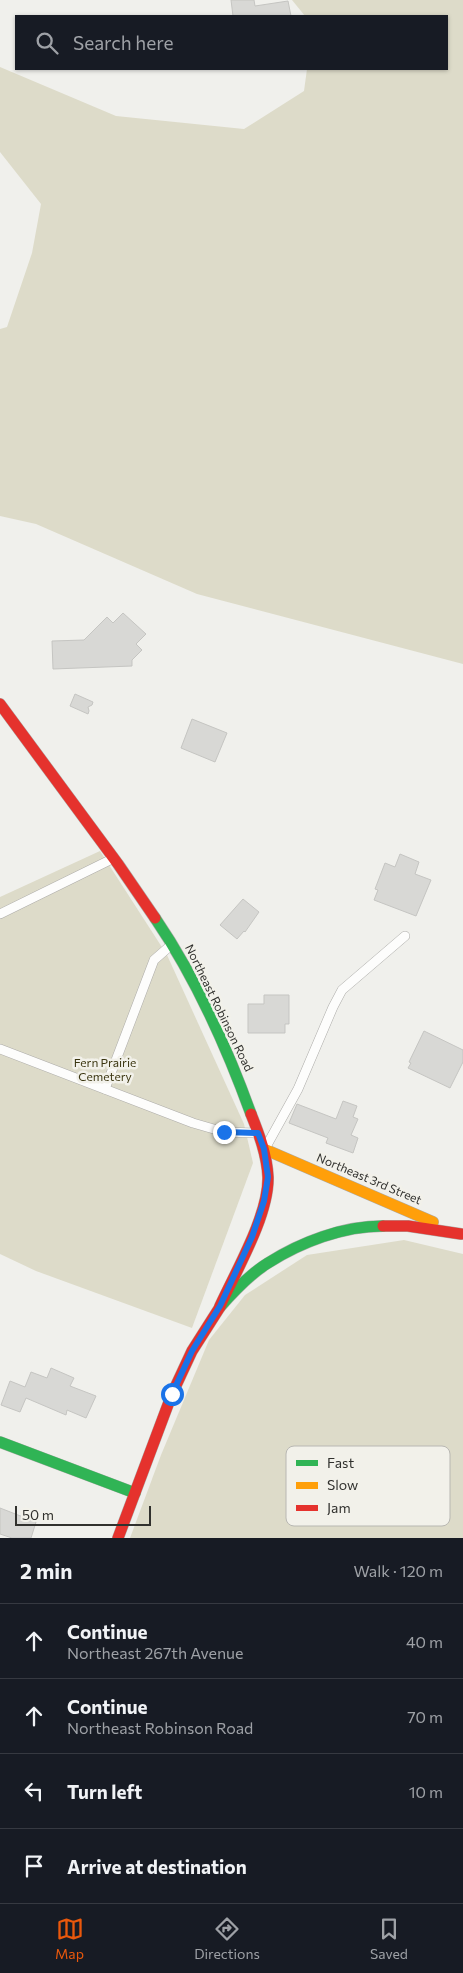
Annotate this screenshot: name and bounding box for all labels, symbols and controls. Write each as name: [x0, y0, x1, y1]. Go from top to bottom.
search box: [15, 15, 448, 70]
icon: search: [33, 29, 61, 57]
text: Search here: [73, 31, 173, 54]
street label: Northeast Robinson Road: [183, 942, 257, 1074]
park label: Fern Prairie Cemetery: [74, 1055, 136, 1083]
route end: [213, 1121, 236, 1144]
street label: Northeast 3rd Street: [315, 1150, 424, 1207]
route start: [161, 1383, 184, 1406]
legend: [286, 1446, 450, 1526]
text: Fast: [327, 1454, 354, 1471]
text: Slow: [327, 1476, 358, 1493]
text: Jam: [327, 1499, 351, 1516]
scale bar: [15, 1503, 151, 1526]
text: 50 m: [22, 1506, 54, 1523]
text: 2 min: [20, 1558, 72, 1583]
text: Walk · 120 m: [353, 1561, 443, 1580]
text: Continue: [67, 1620, 147, 1643]
icon: ahead: [20, 1627, 48, 1655]
text: 40 m: [406, 1632, 443, 1651]
text: Northeast 267th Avenue: [67, 1643, 243, 1662]
text: Continue: [67, 1695, 147, 1718]
icon: ahead: [20, 1702, 48, 1730]
text: 70 m: [407, 1707, 443, 1726]
text: Northeast Robinson Road: [67, 1718, 253, 1737]
icon: left: [20, 1777, 48, 1805]
text: Turn left: [67, 1780, 142, 1803]
text: 10 m: [409, 1782, 443, 1801]
icon: arrive: [20, 1852, 48, 1880]
text: Arrive at destination: [67, 1855, 247, 1878]
tab: Map: [55, 1915, 84, 1962]
tab: Directions: [194, 1915, 260, 1962]
tab: Saved: [370, 1915, 408, 1962]

